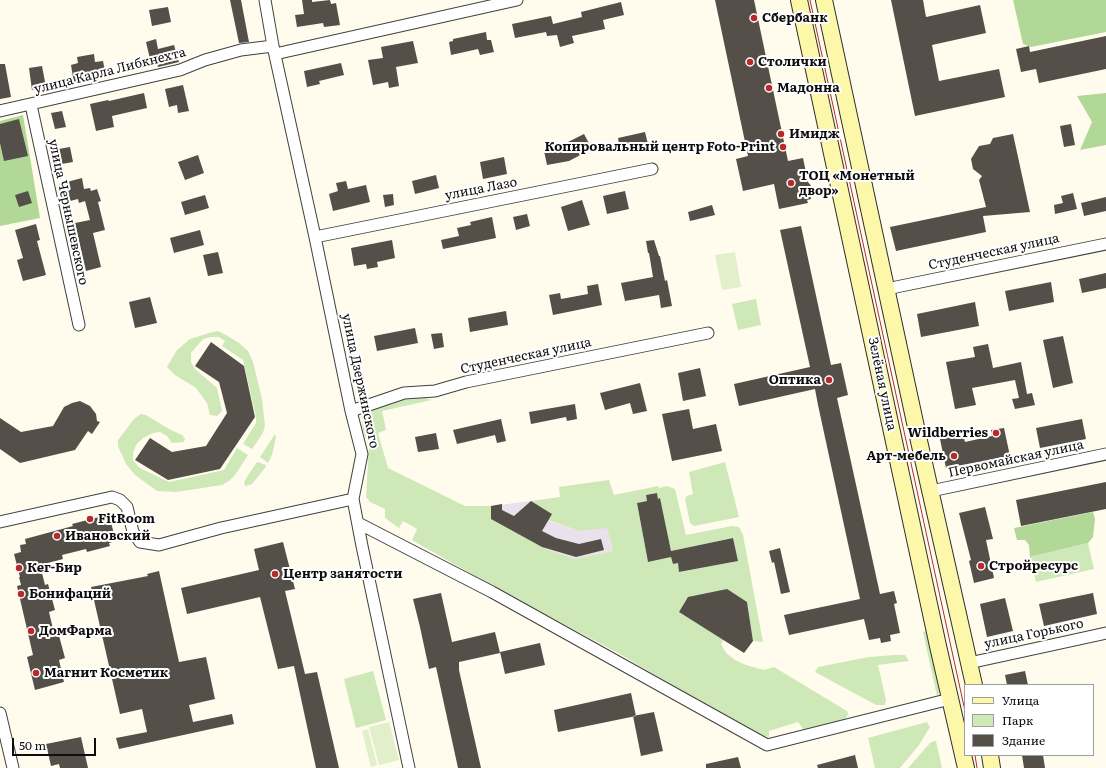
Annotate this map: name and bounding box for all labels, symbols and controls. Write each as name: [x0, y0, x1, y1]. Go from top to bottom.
place label: Сбербанк: [762, 10, 828, 26]
marker: Сбербанк: [749, 13, 759, 23]
street label: улица Карла Либкнехта: [32, 45, 188, 97]
place label: Столички: [758, 54, 827, 70]
marker: Столички: [745, 57, 755, 67]
place label: Мадонна: [777, 80, 840, 96]
marker: Мадонна: [764, 83, 774, 93]
place label: Имидж: [789, 126, 840, 142]
marker: Имидж: [776, 129, 786, 139]
street label: улица Чернышевского: [45, 137, 91, 287]
place label: Копировальный центр Foto-Print: [544, 139, 775, 155]
marker: Копировальный центр Foto-Print: [778, 142, 788, 152]
place label: ТОЦ «Монетный двор»: [799, 168, 915, 199]
street label: улица Лазо: [443, 174, 519, 204]
marker: ТОЦ «Монетный двор»: [786, 178, 796, 188]
street label: Студенческая улица: [927, 231, 1061, 273]
street label: улица Дзержинского: [338, 312, 382, 450]
street label: Студенческая улица: [459, 335, 593, 377]
street label: Зелёная улица: [864, 336, 900, 432]
place label: Оптика: [769, 372, 821, 388]
marker: Оптика: [824, 375, 834, 385]
place label: Wildberries: [908, 425, 988, 441]
marker: Wildberries: [991, 428, 1001, 438]
street label: Первомайская улица: [947, 437, 1085, 481]
place label: Арт-мебель: [866, 448, 946, 464]
marker: Арт-мебель: [949, 451, 959, 461]
place label: FitRoom: [98, 511, 155, 527]
marker: FitRoom: [85, 514, 95, 524]
place label: Ивановский: [65, 528, 150, 544]
marker: Ивановский: [52, 531, 62, 541]
place label: Стройресурс: [989, 558, 1078, 574]
place label: Кег-Бир: [27, 560, 82, 576]
marker: Стройресурс: [976, 561, 986, 571]
marker: Кег-Бир: [14, 563, 24, 573]
place label: Центр занятости: [283, 566, 402, 582]
marker: Центр занятости: [270, 569, 280, 579]
place label: Бонифаций: [29, 586, 111, 602]
marker: Бонифаций: [16, 589, 26, 599]
street label: улица Горького: [983, 616, 1085, 652]
place label: ДомФарма: [39, 623, 112, 639]
marker: ДомФарма: [26, 626, 36, 636]
place label: Магнит Косметик: [44, 665, 168, 681]
marker: Магнит Косметик: [31, 668, 41, 678]
legend: [964, 684, 1094, 756]
text: Улица: [1002, 691, 1039, 709]
text: Парк: [1002, 711, 1033, 729]
scale bar: [14, 730, 98, 756]
text: Здание: [1002, 731, 1045, 749]
text: 50 m: [19, 736, 46, 754]

